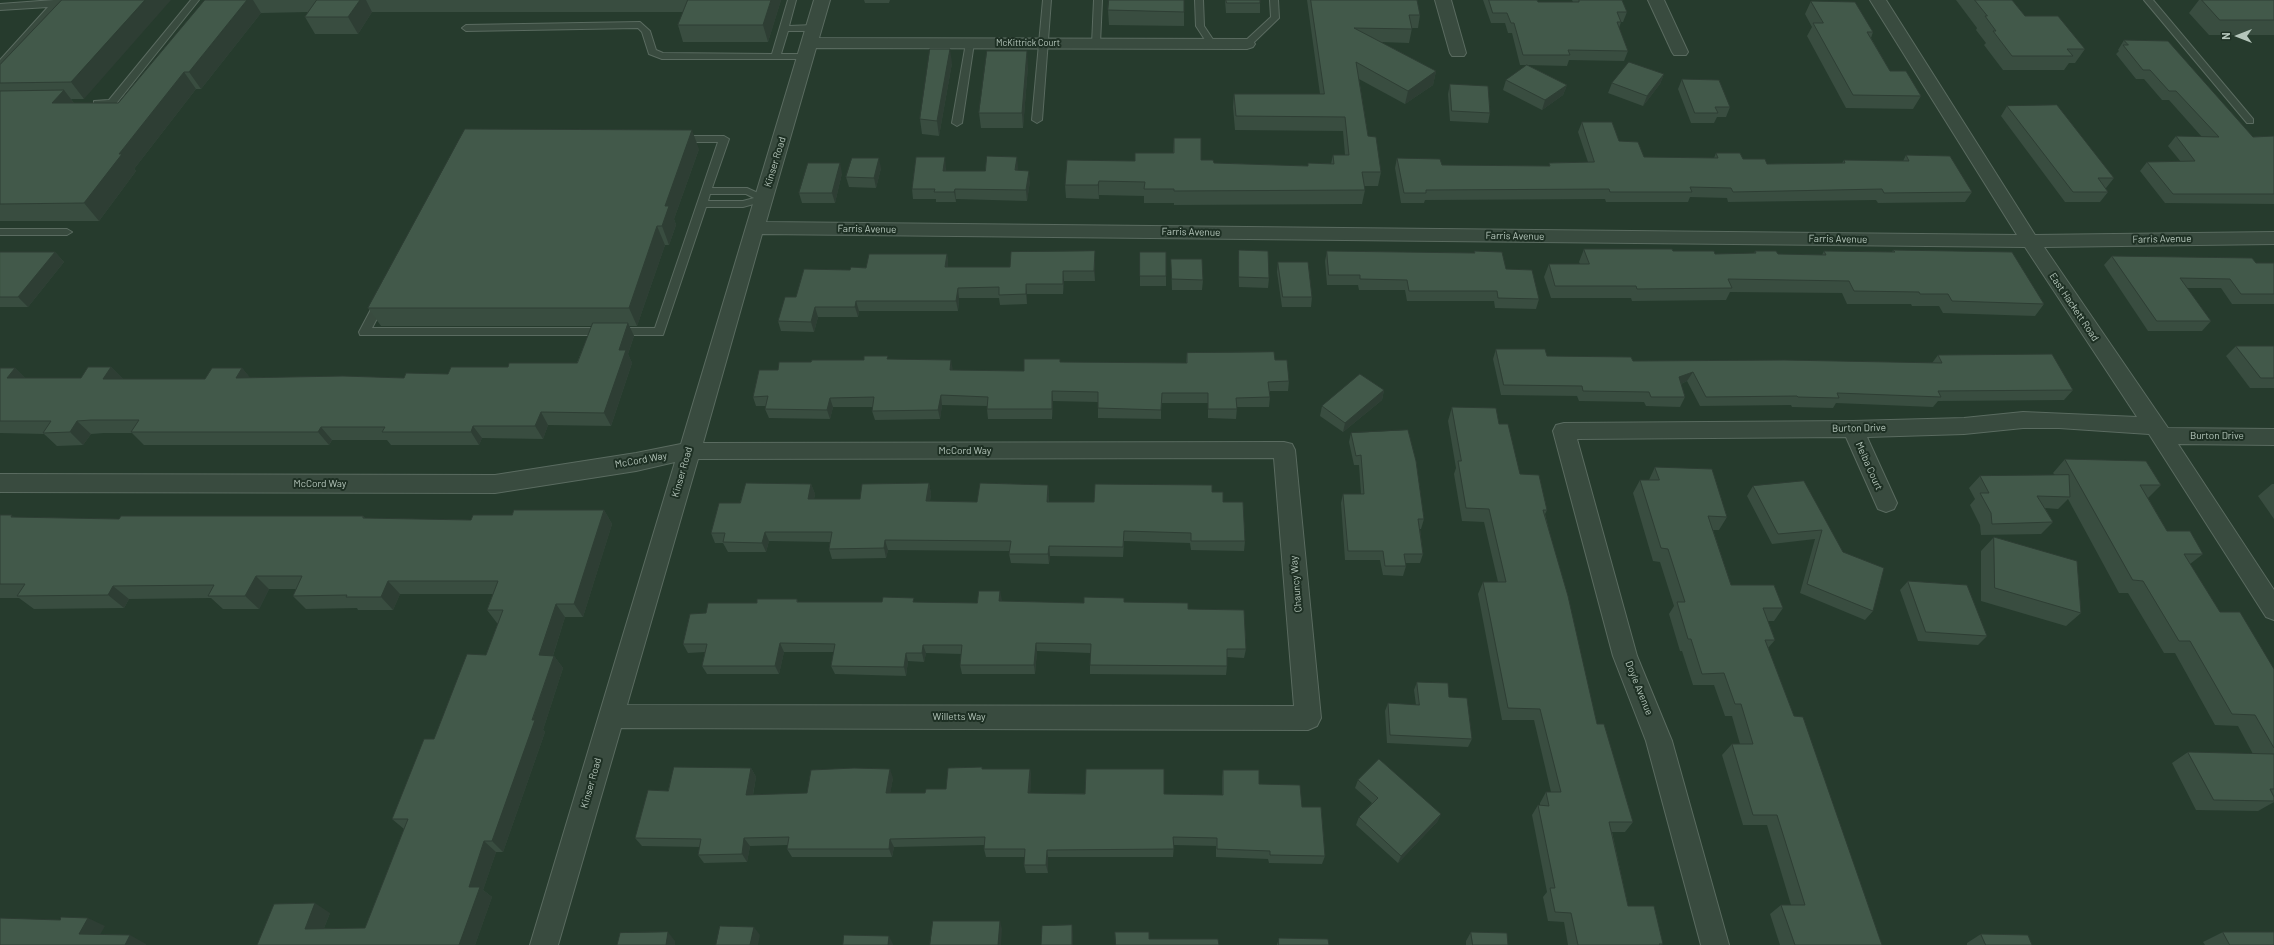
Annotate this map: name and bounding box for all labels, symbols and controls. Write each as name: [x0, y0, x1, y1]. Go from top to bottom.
north arrow: [2218, 16, 2258, 56]
text: N: [2219, 32, 2232, 40]
street label: McKittrick Court: [996, 38, 1060, 48]
street label: Kinser Road: [762, 135, 788, 189]
street label: Farris Avenue: [837, 222, 897, 236]
street label: Farris Avenue: [1161, 225, 1221, 239]
street label: Farris Avenue: [1485, 229, 1545, 243]
street label: Farris Avenue: [1808, 232, 1868, 246]
street label: Farris Avenue: [2132, 232, 2192, 246]
street label: East Hackett Road: [2047, 271, 2101, 343]
street label: Burton Drive: [1832, 422, 1886, 434]
street label: Burton Drive: [2190, 430, 2244, 442]
street label: Melba Court: [1853, 440, 1885, 492]
street label: Kinser Road: [669, 445, 695, 499]
street label: McCord Way: [939, 445, 991, 457]
street label: McCord Way: [614, 450, 668, 470]
street label: McCord Way: [294, 478, 346, 490]
street label: Chauncy Way: [1288, 555, 1304, 613]
street label: Doyle Avenue: [1623, 659, 1655, 717]
street label: Willetts Way: [932, 711, 986, 723]
street label: Kinser Road: [578, 756, 604, 810]

